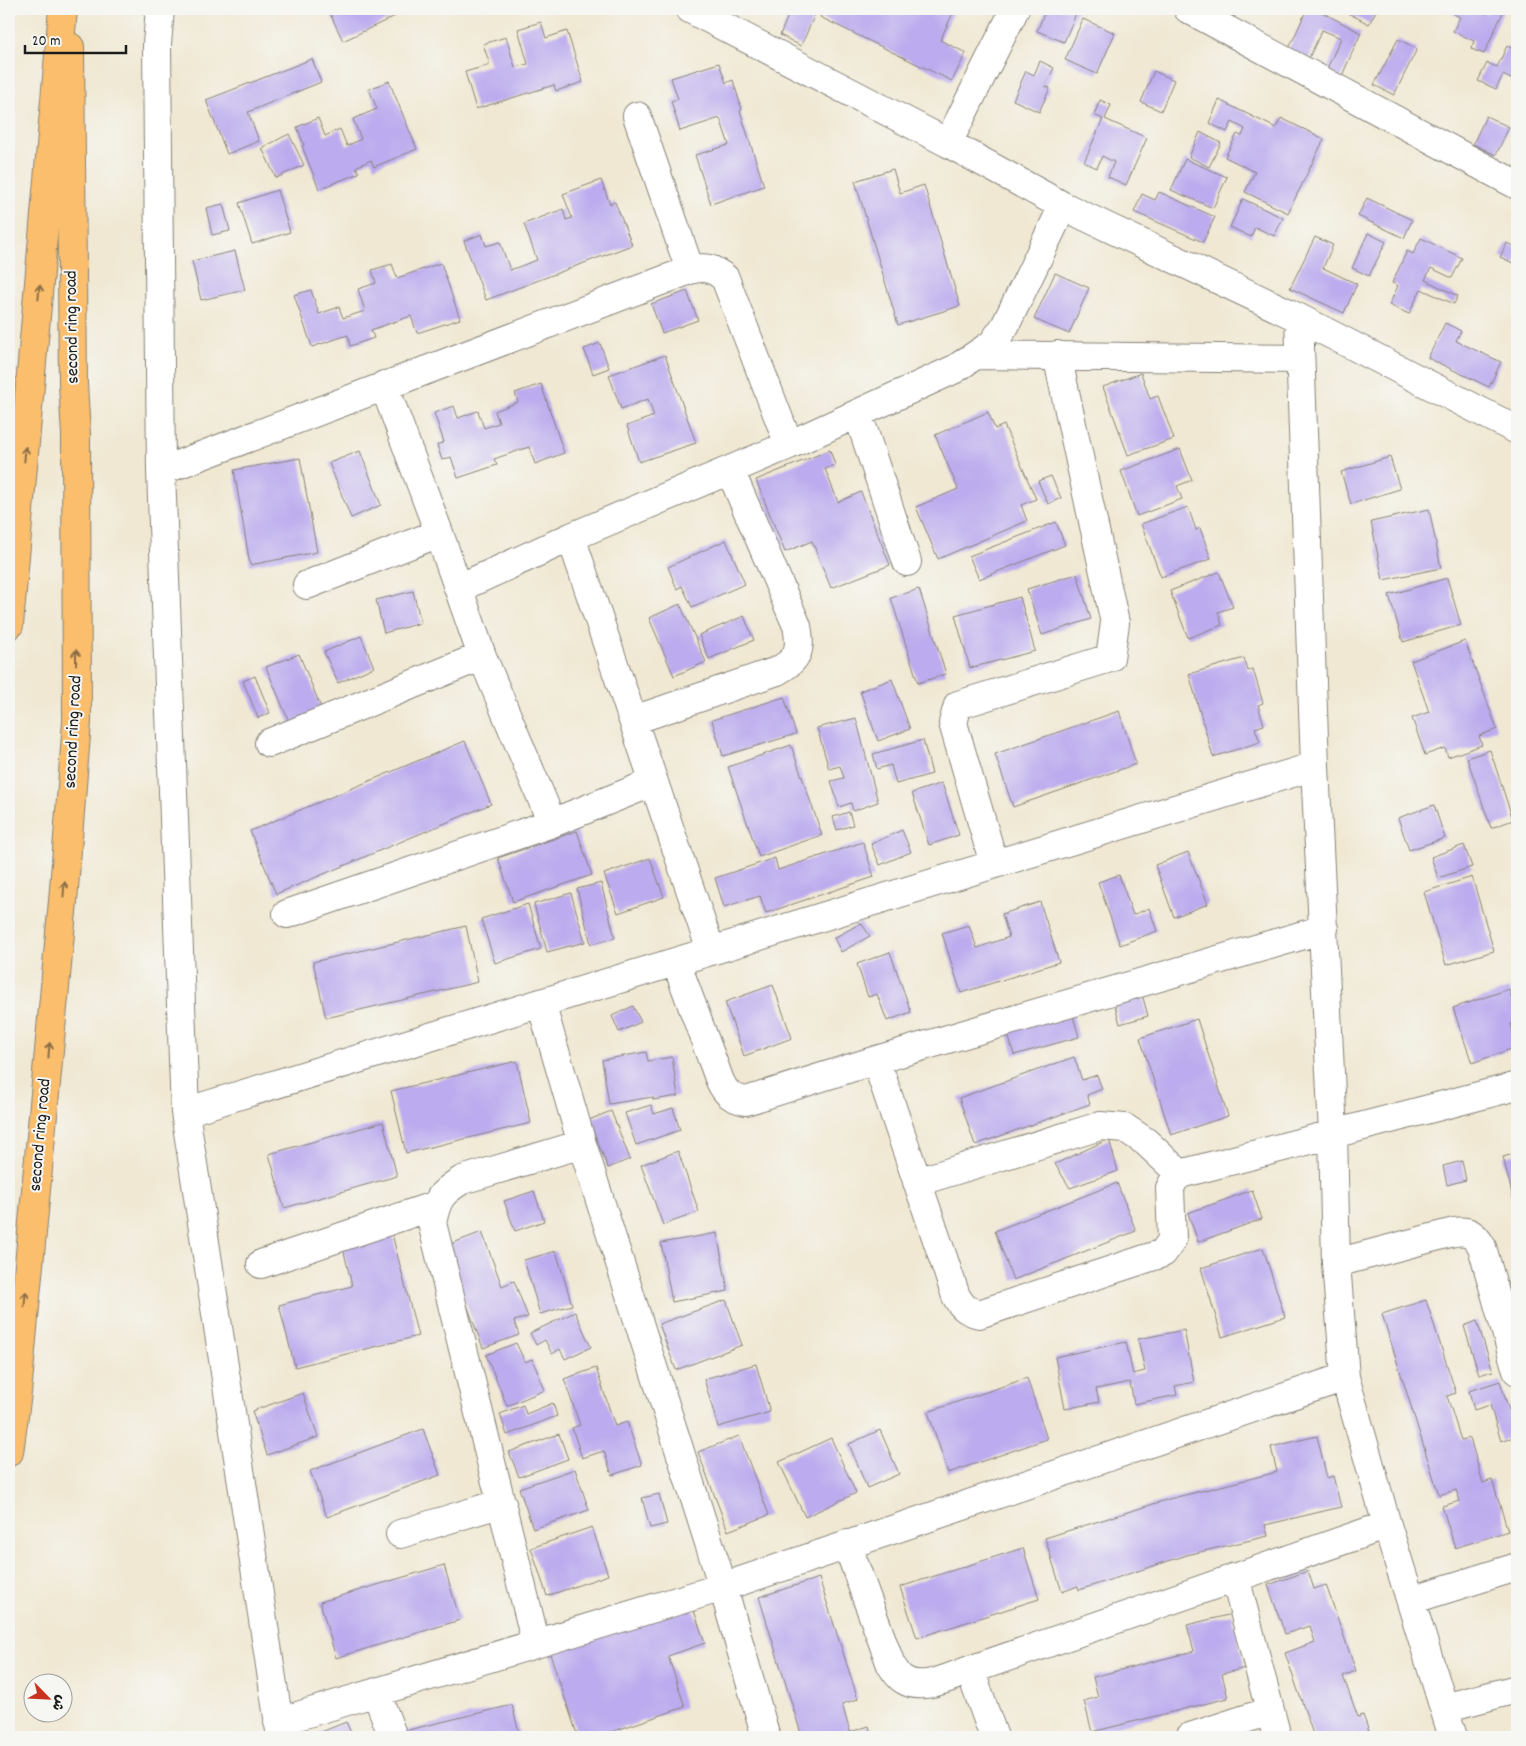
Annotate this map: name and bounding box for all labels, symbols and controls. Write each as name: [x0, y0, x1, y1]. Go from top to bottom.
scale bar: [25, 22, 126, 54]
text: 20 m: [32, 31, 60, 53]
street label: second ring road: [60, 270, 86, 384]
one-way arrow: [34, 285, 43, 301]
one-way arrow: [20, 447, 29, 463]
one-way arrow: [71, 649, 81, 665]
street label: second ring road: [59, 675, 89, 789]
one-way arrow: [59, 881, 68, 897]
one-way arrow: [44, 1043, 54, 1059]
street label: second ring road: [24, 1077, 58, 1193]
one-way arrow: [21, 1292, 30, 1308]
north arrow: [22, 1674, 72, 1724]
text: ش: [46, 1691, 70, 1714]

